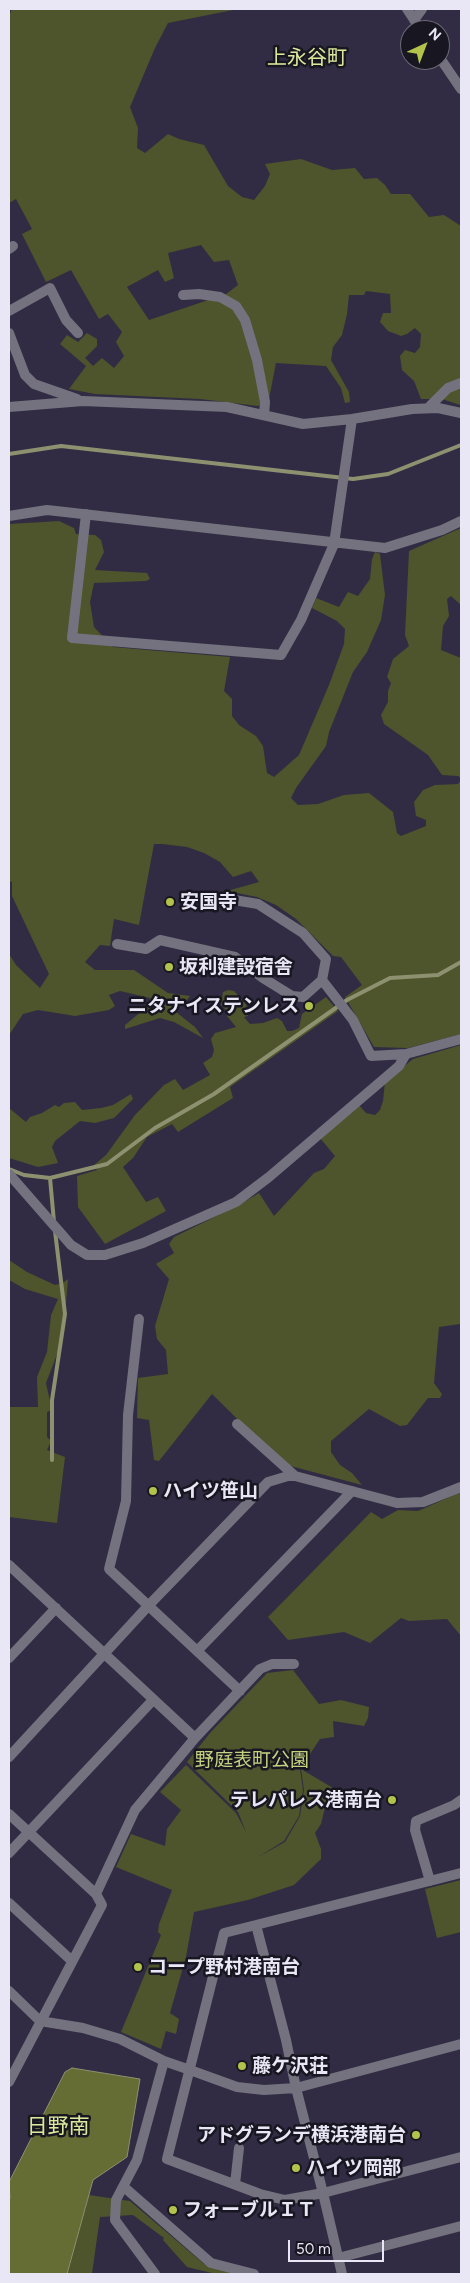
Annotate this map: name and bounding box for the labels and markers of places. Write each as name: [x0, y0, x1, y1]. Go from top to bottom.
place label: 安国寺: [180, 891, 237, 913]
marker: 安国寺: [164, 896, 176, 908]
place label: 坂利建設宿舎: [179, 956, 293, 978]
marker: 坂利建設宿舎: [163, 961, 175, 973]
place label: ニタナイステンレス: [128, 995, 299, 1017]
marker: ニタナイステンレス: [303, 1000, 315, 1012]
place label: ハイツ笹山: [163, 1480, 258, 1502]
marker: ハイツ笹山: [147, 1485, 159, 1497]
place label: テレパレス港南台: [230, 1789, 382, 1811]
marker: テレパレス港南台: [386, 1794, 398, 1806]
place label: コープ野村港南台: [148, 1956, 300, 1978]
marker: コープ野村港南台: [132, 1961, 144, 1973]
place label: 藤ケ沢荘: [252, 2055, 328, 2077]
marker: 藤ケ沢荘: [236, 2060, 248, 2072]
place label: アドグランデ横浜港南台: [197, 2124, 406, 2146]
marker: アドグランデ横浜港南台: [410, 2129, 422, 2141]
place label: ハイツ岡部: [306, 2157, 401, 2179]
marker: ハイツ岡部: [290, 2162, 302, 2174]
place label: フォーブルＩＴ: [183, 2199, 316, 2221]
marker: フォーブルＩＴ: [167, 2204, 179, 2216]

